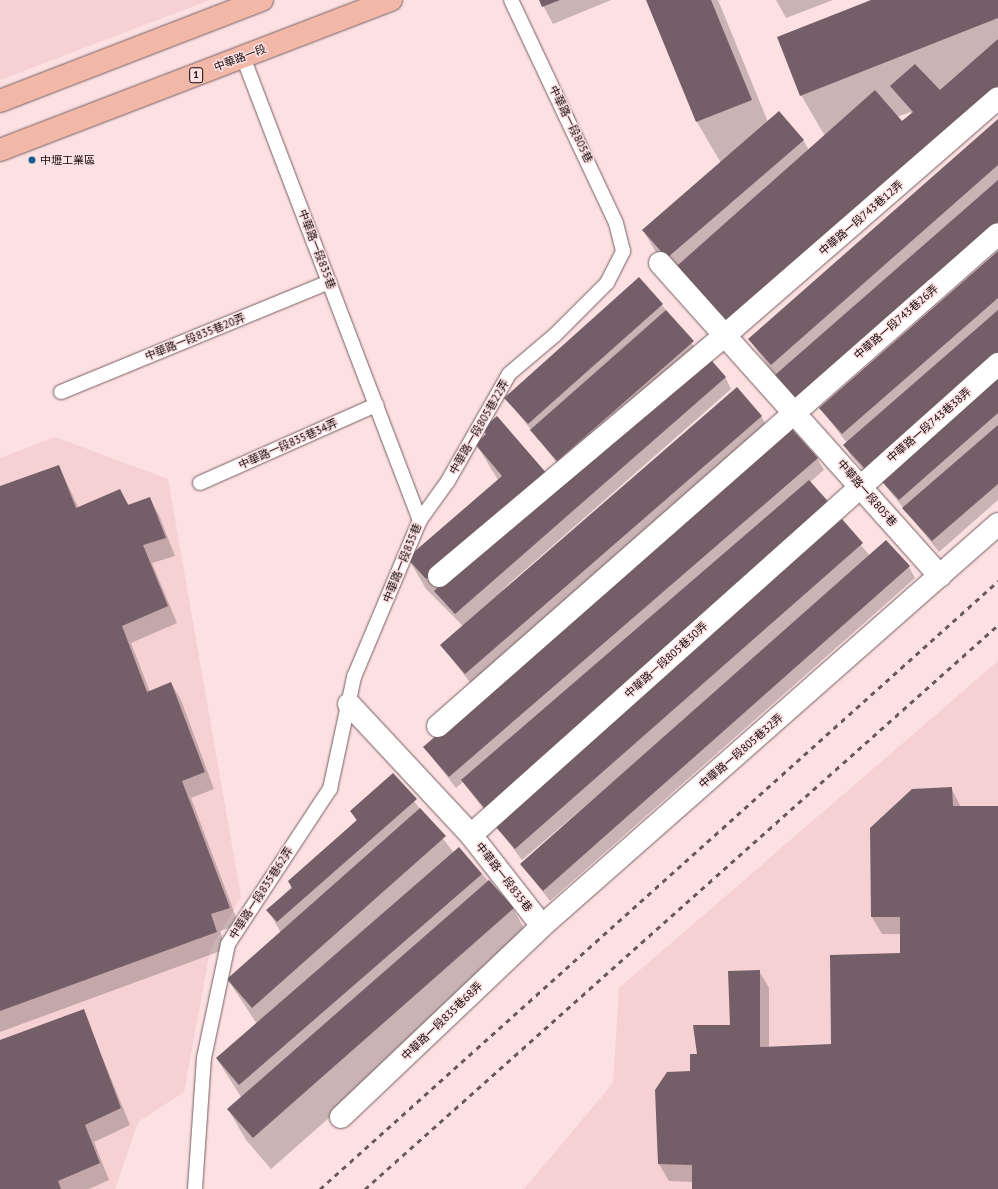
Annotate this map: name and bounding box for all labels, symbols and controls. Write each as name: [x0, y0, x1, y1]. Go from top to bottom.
street label: 中華路一段: [212, 42, 268, 74]
road number: 1: [189, 67, 203, 83]
street label: 中華路一段805巷: [547, 83, 595, 165]
place label: 中壢工業區: [40, 153, 95, 167]
marker: 中壢工業區: [27, 155, 37, 165]
street label: 中華路一段743巷12弄: [816, 178, 906, 258]
street label: 中華路一段835巷: [296, 207, 338, 291]
street label: 中華路一段743巷26弄: [851, 282, 941, 362]
street label: 中華路一段835巷20弄: [143, 311, 247, 363]
street label: 中華路一段805巷22弄: [447, 377, 511, 477]
street label: 中華路一段743巷38弄: [884, 385, 974, 465]
street label: 中華路一段835巷34弄: [236, 416, 340, 472]
street label: 中華路一段805巷: [834, 457, 900, 529]
street label: 中華路一段835巷: [380, 522, 424, 604]
street label: 中華路一段805巷30弄: [622, 619, 710, 701]
street label: 中華路一段805巷32弄: [696, 711, 786, 791]
street label: 中華路一段835巷: [473, 840, 535, 914]
street label: 中華路一段835巷62弄: [226, 845, 296, 941]
street label: 中華路一段835巷68弄: [399, 979, 485, 1063]

